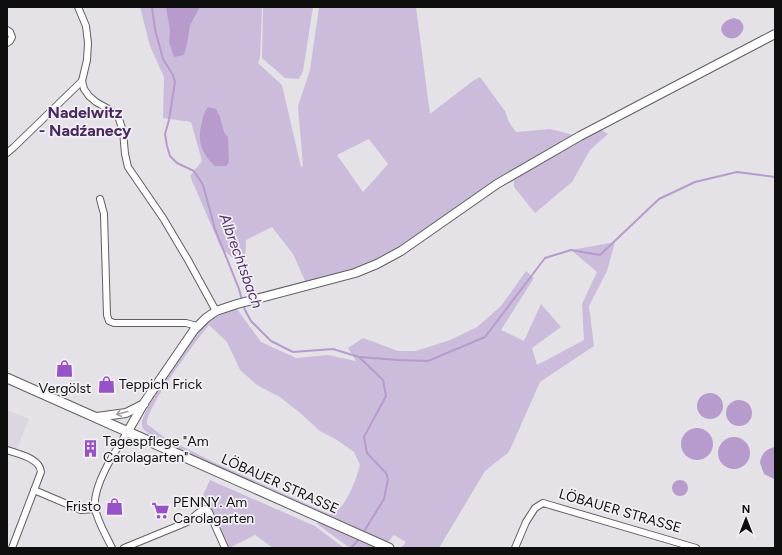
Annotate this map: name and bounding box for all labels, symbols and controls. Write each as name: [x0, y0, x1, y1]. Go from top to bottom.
district label: Nadelwitz - Nadźanecy: [39, 103, 132, 140]
water label: Albrechtsbach: [215, 210, 266, 311]
shop icon: Vergölst: [55, 358, 75, 378]
shop icon: Teppich Frick: [96, 374, 116, 394]
place label: Teppich Frick: [119, 376, 202, 393]
place label: Vergölst: [39, 380, 91, 397]
one-way arrow: [115, 410, 128, 418]
place label: Tagespflege "Am Carolagarten": [103, 433, 209, 466]
building icon: Tagespflege "Am Carolagarten": [80, 439, 100, 459]
street label: LÖBAUER STRASSE: [219, 450, 341, 518]
street label: LÖBAUER STRASSE: [557, 485, 683, 537]
place label: PENNY. Am Carolagarten: [173, 494, 254, 527]
shop icon: Fristo: [104, 496, 124, 516]
place label: Fristo: [66, 498, 101, 515]
north arrow: [726, 499, 766, 539]
supermarket icon: PENNY. Am Carolagarten: [150, 500, 170, 520]
text: N: [742, 503, 750, 516]

